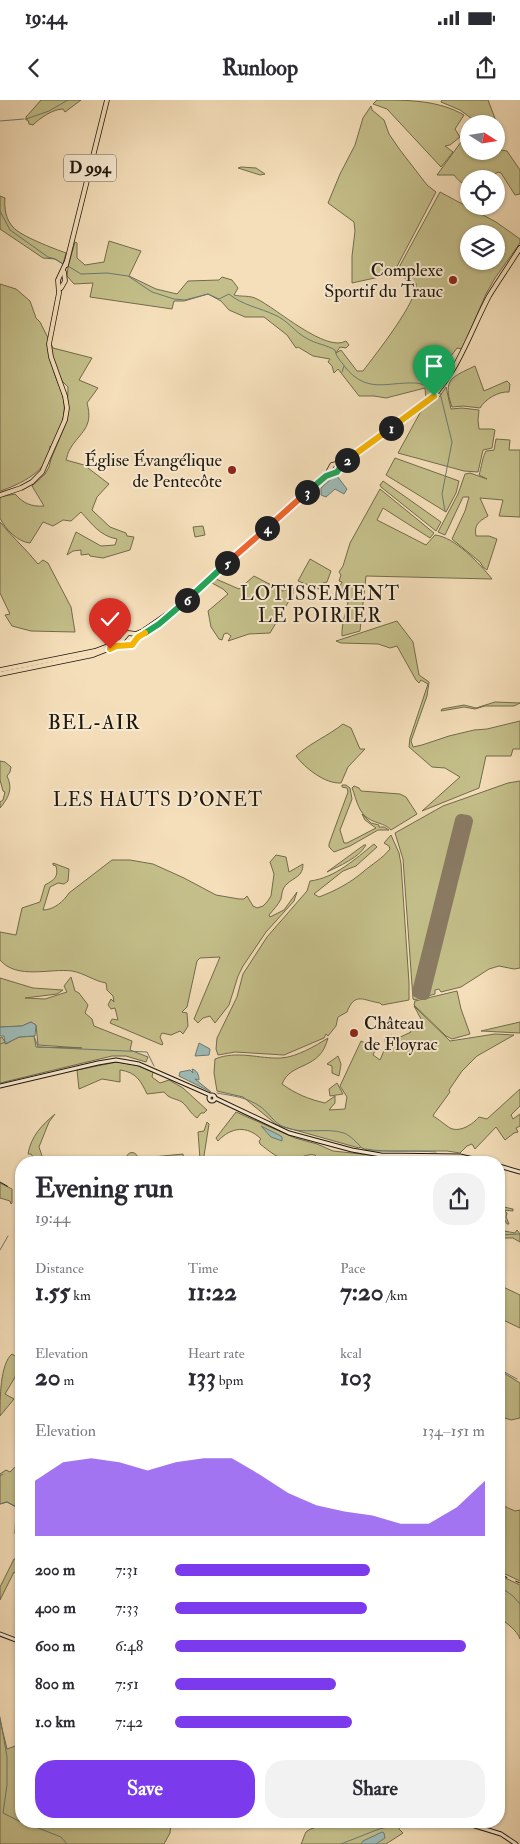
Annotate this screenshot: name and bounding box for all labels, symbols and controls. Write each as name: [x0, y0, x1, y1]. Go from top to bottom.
text: 19:44: [25, 6, 67, 30]
icon: back: [20, 54, 48, 82]
text: Runloop: [222, 54, 298, 82]
icon: share: [472, 54, 500, 82]
north arrow: [460, 115, 505, 160]
map controls: [460, 115, 505, 270]
road number: D 994: [64, 154, 116, 182]
button: locate: [460, 170, 505, 215]
button: layers: [460, 225, 505, 270]
place label: Complexe Sportif du Trauc: [324, 259, 443, 303]
marker: Complexe Sportif du Trauc: [447, 274, 459, 286]
pin: [413, 345, 455, 396]
icon: arrive: [420, 352, 448, 380]
pin: 1: [378, 416, 404, 440]
text: 1: [389, 420, 394, 437]
pin: 2: [334, 448, 360, 472]
place label: Église Évangélique de Pentecôte: [84, 449, 222, 493]
text: 2: [344, 452, 351, 469]
marker: Église Évangélique de Pentecôte: [226, 464, 238, 476]
pin: 3: [294, 480, 320, 504]
text: 3: [305, 484, 310, 501]
pin: 4: [254, 516, 280, 540]
text: 4: [264, 520, 271, 537]
pin: 5: [214, 550, 240, 576]
text: 5: [224, 555, 231, 572]
district label: LOTISSEMENT LE POIRIER: [240, 582, 400, 628]
pin: 6: [174, 588, 200, 612]
text: 6: [184, 592, 191, 609]
pin: [89, 598, 131, 649]
icon: check: [96, 605, 124, 633]
district label: BEL-AIR: [48, 710, 140, 735]
district label: LES HAUTS D'ONET: [53, 788, 263, 812]
place label: Château de Floyrac: [364, 1012, 438, 1056]
marker: Château de Floyrac: [348, 1027, 360, 1039]
text: Evening run: [35, 1171, 173, 1206]
button: share: [433, 1173, 485, 1225]
text: 19:44: [35, 1208, 70, 1228]
text: Distance: [35, 1260, 84, 1277]
text: Time: [188, 1260, 218, 1277]
text: Pace: [340, 1260, 365, 1277]
text: 1.55: [35, 1277, 70, 1308]
text: 11:22: [188, 1277, 237, 1308]
text: 7:20: [340, 1277, 383, 1308]
text: km: [70, 1287, 91, 1304]
text: /km: [383, 1287, 408, 1304]
text: Elevation: [35, 1345, 88, 1362]
text: Heart rate: [188, 1345, 245, 1362]
text: kcal: [340, 1345, 362, 1362]
text: 20: [35, 1362, 61, 1393]
text: 133: [188, 1362, 216, 1393]
text: 103: [340, 1362, 372, 1393]
text: m: [61, 1372, 74, 1389]
text: bpm: [216, 1372, 244, 1389]
text: Elevation: [35, 1421, 96, 1441]
text: 134–151 m: [422, 1421, 485, 1441]
text: 200 m: [35, 1560, 75, 1580]
text: 7:31: [115, 1560, 138, 1580]
text: 400 m: [35, 1598, 76, 1618]
text: 7:33: [115, 1598, 139, 1618]
text: 600 m: [35, 1636, 75, 1656]
text: 6:48: [115, 1636, 143, 1656]
text: 800 m: [35, 1674, 75, 1694]
text: 7:51: [115, 1674, 139, 1694]
text: 1.0 km: [35, 1712, 75, 1732]
text: 7:42: [115, 1712, 143, 1732]
button: Save: [35, 1760, 255, 1818]
button: Share: [265, 1760, 485, 1818]

